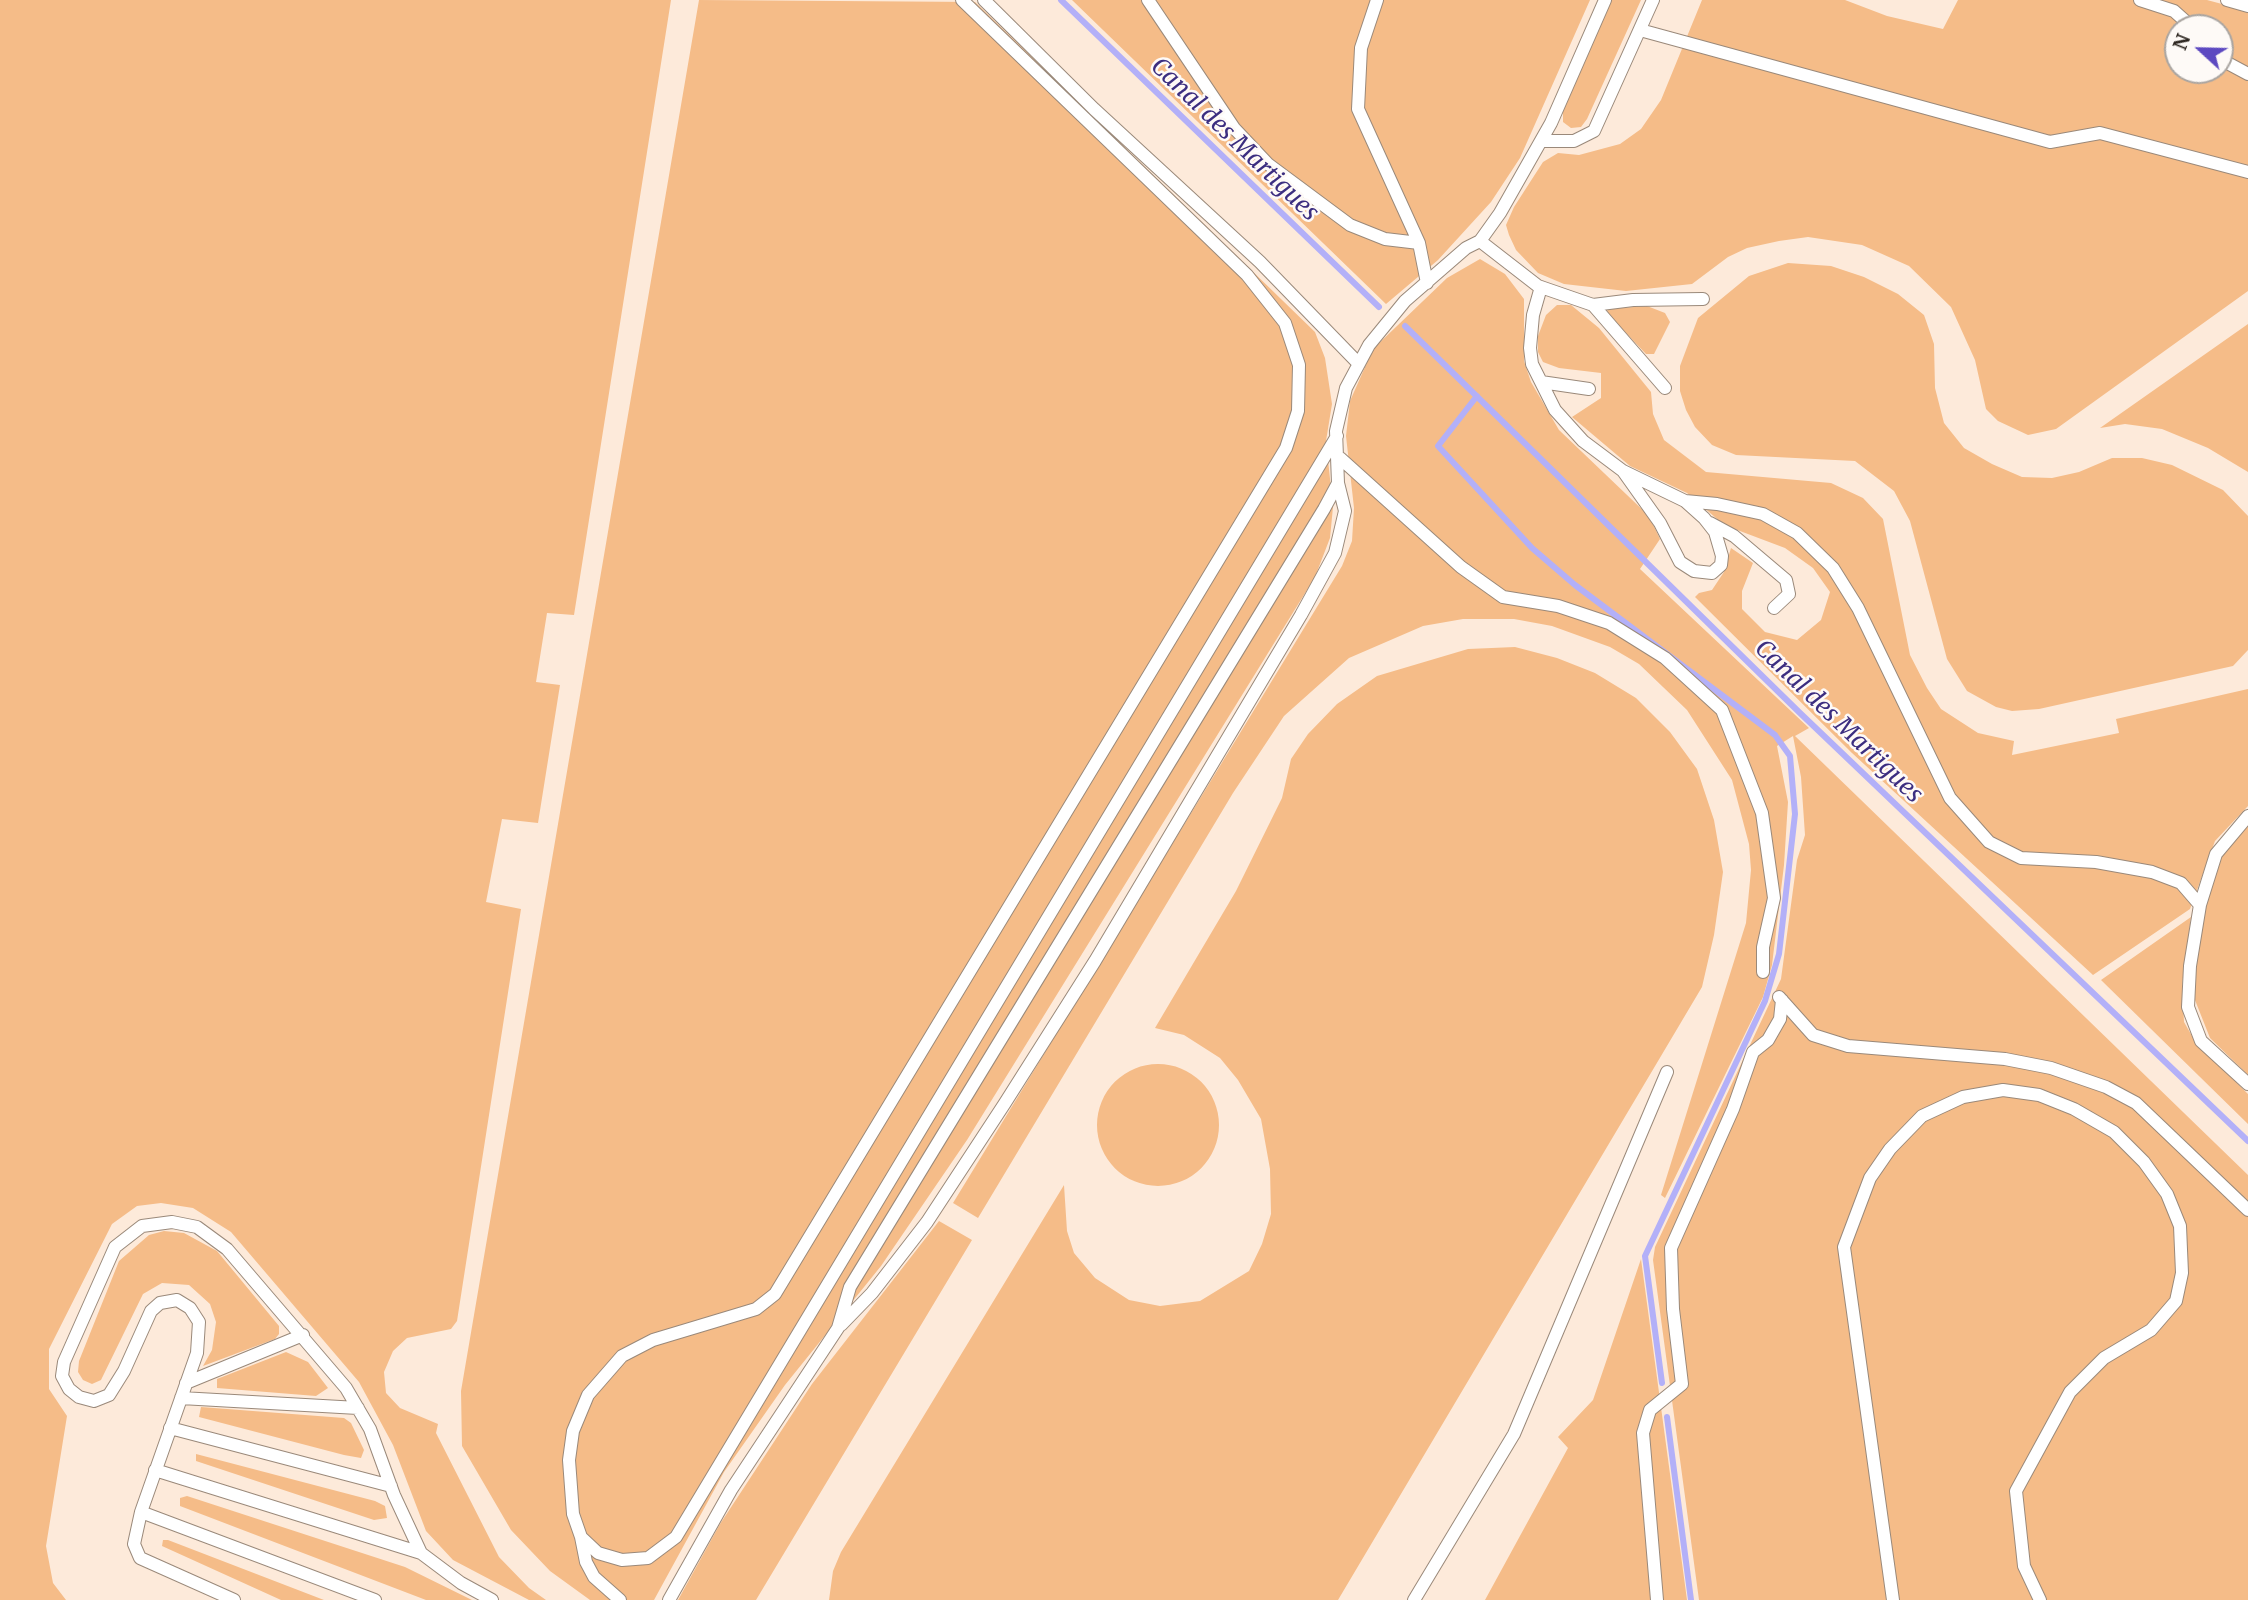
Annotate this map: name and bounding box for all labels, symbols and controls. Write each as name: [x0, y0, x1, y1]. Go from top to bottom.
north arrow: [2164, 14, 2234, 84]
text: N: [2167, 30, 2195, 53]
water label: Canal des Martigues: [1144, 53, 1324, 227]
water label: Canal des Martigues: [1748, 635, 1928, 809]

